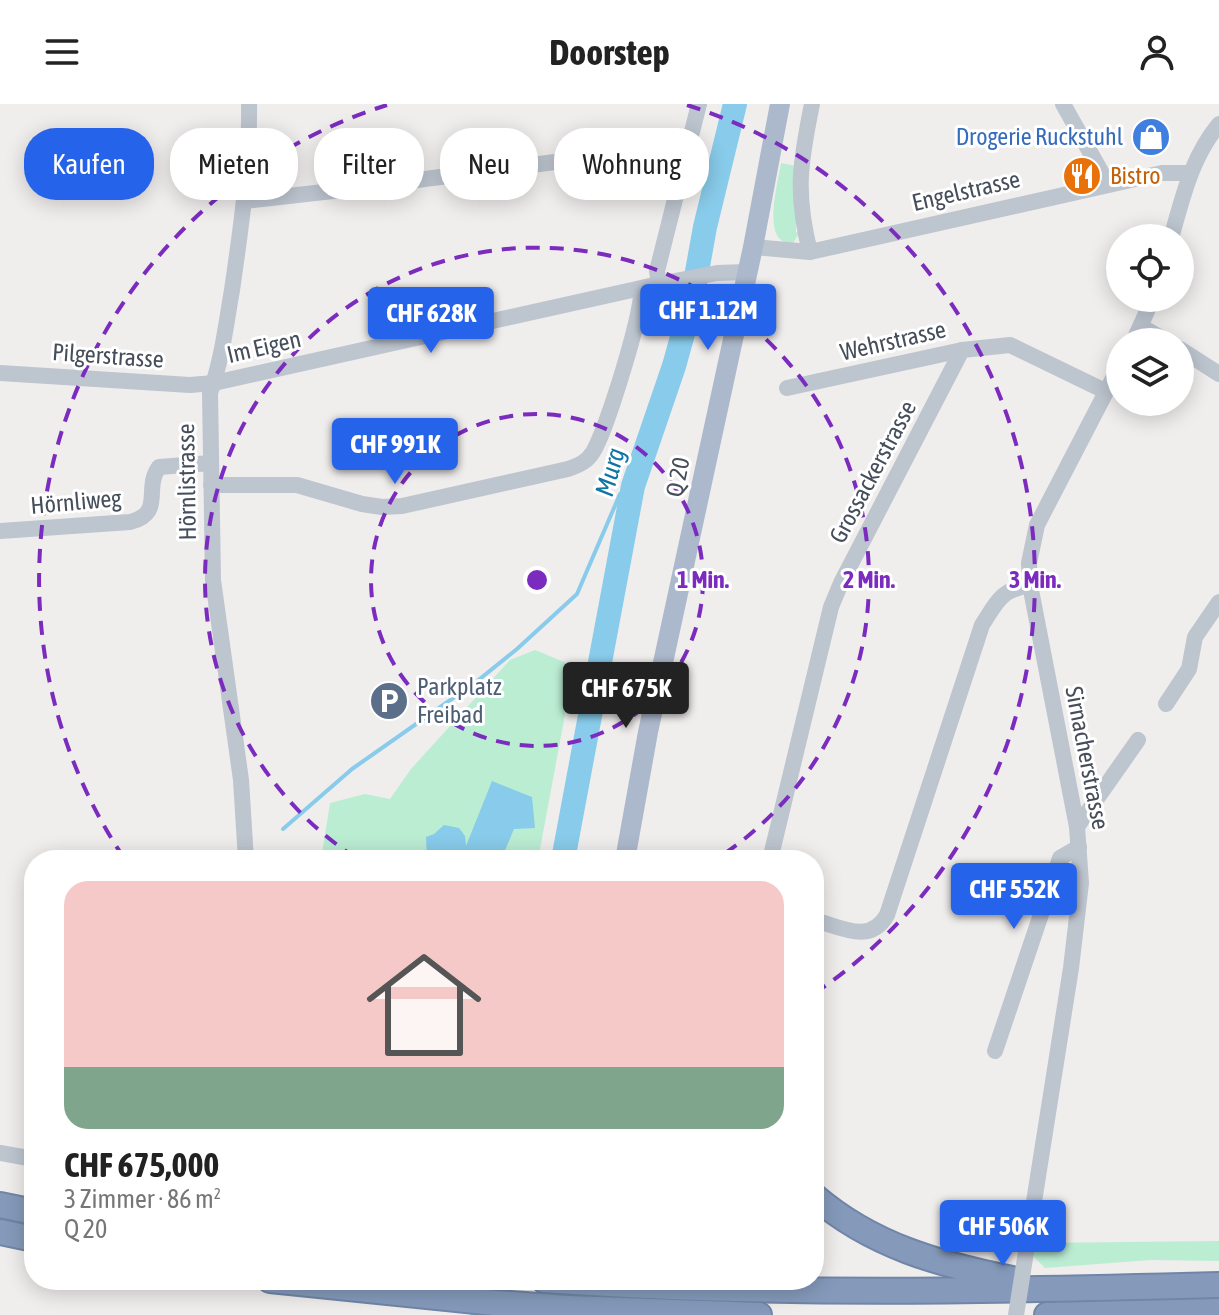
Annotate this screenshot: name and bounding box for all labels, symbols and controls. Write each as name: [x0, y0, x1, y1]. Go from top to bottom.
icon: menu: [40, 30, 84, 74]
icon: person: [1135, 30, 1179, 74]
text: Doorstep: [549, 31, 670, 73]
shop icon: Drogerie Ruckstuhl: [1130, 116, 1172, 158]
place label: Drogerie Ruckstuhl: [956, 123, 1124, 150]
chip: Kaufen: [24, 128, 154, 200]
chip: Mieten: [170, 128, 298, 200]
chip: Filter: [314, 128, 424, 200]
chip: Neu: [440, 128, 538, 200]
chip: Wohnung: [554, 128, 709, 200]
restaurant icon: Bistro: [1061, 155, 1103, 197]
place label: Bistro: [1110, 162, 1161, 189]
street label: Engelstrasse: [909, 165, 1022, 216]
map controls: [1106, 224, 1194, 416]
button: locate: [1106, 224, 1194, 312]
pin: CHF 1.12M: [616, 284, 800, 352]
pin: CHF 628K: [348, 287, 514, 355]
text: CHF 1.12M: [658, 295, 758, 325]
text: CHF 628K: [386, 298, 476, 328]
street label: Wehrstrasse: [838, 315, 948, 366]
street label: Im Eigen: [224, 325, 303, 368]
button: layers: [1106, 328, 1194, 416]
street label: Pilgerstrasse: [51, 338, 165, 373]
street label: Grossackerstrasse: [824, 396, 921, 547]
pin: CHF 991K: [312, 418, 478, 486]
street label: Hörnlistrasse: [172, 423, 201, 541]
text: CHF 991K: [350, 429, 440, 459]
water label: Murg: [589, 444, 631, 500]
street label: Q 20: [660, 455, 695, 499]
street label: Hörnliweg: [29, 484, 123, 519]
centre of rings: [523, 566, 551, 594]
text: 1 Min.: [677, 566, 729, 593]
text: 2 Min.: [843, 566, 895, 593]
text: 3 Min.: [1009, 566, 1061, 593]
pin: CHF 675K: [543, 662, 709, 730]
place label: Parkplatz Freibad: [417, 673, 502, 728]
text: CHF 675K: [581, 673, 671, 703]
parking icon: Parkplatz Freibad: [368, 680, 410, 722]
street label: Sirnacherstrasse: [1060, 684, 1115, 832]
pin: CHF 552K: [931, 863, 1097, 931]
text: CHF 552K: [969, 874, 1059, 904]
icon: home: [352, 933, 496, 1077]
text: CHF 675,000: [64, 1145, 219, 1184]
text: 3 Zimmer · 86 m²: [64, 1184, 221, 1214]
pin: CHF 506K: [920, 1200, 1086, 1268]
text: CHF 506K: [958, 1211, 1048, 1241]
text: Q 20: [64, 1214, 107, 1244]

